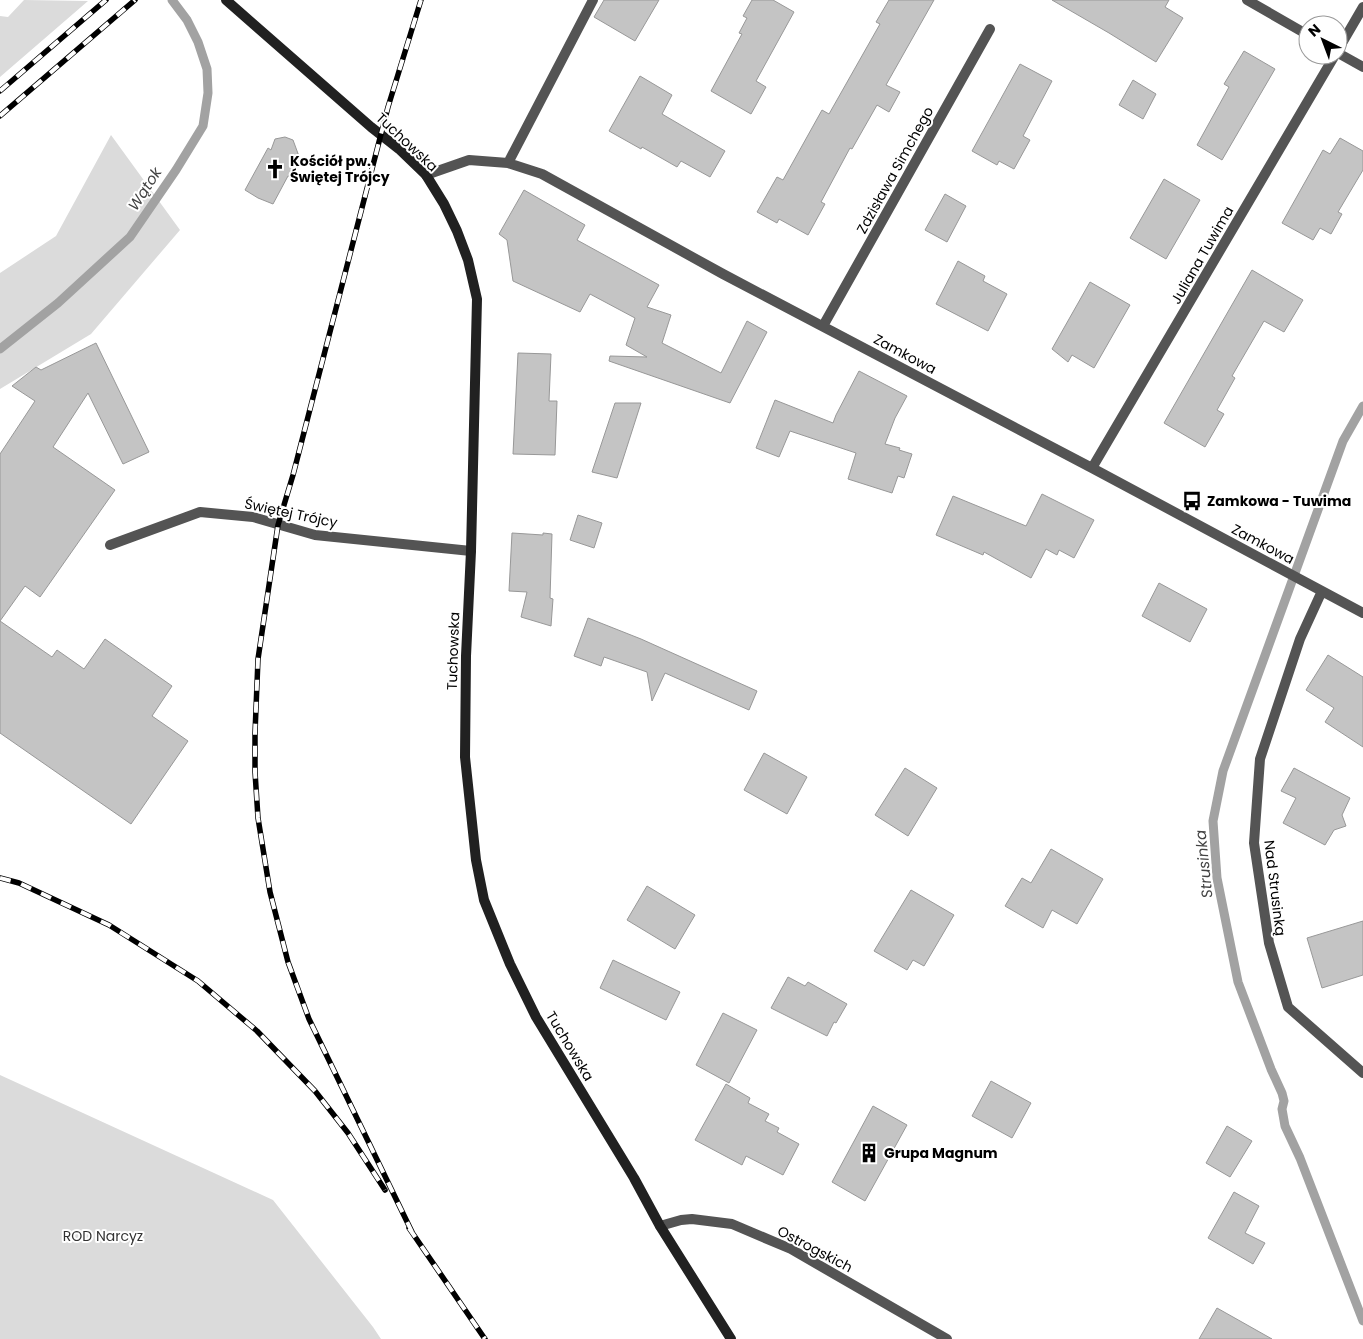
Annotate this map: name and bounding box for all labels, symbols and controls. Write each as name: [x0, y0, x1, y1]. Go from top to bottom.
north arrow: [1298, 15, 1348, 65]
text: N: [1304, 19, 1325, 41]
street label: Zdzisława Simchego: [852, 103, 938, 237]
street label: Tuchowska: [372, 108, 442, 176]
place label: Kościół pw. Świętej Trójcy: [290, 151, 390, 187]
church icon: Kościół pw. Świętej Trójcy: [264, 158, 286, 180]
water label: Wątok: [123, 162, 167, 214]
street label: Juliana Tuwima: [1166, 202, 1238, 308]
street label: Zamkowa: [870, 329, 940, 379]
bus stop icon: Zamkowa - Tuwima: [1181, 490, 1203, 512]
place label: Zamkowa - Tuwima: [1207, 491, 1351, 511]
street label: Świętej Trójcy: [243, 493, 339, 533]
street label: Zamkowa: [1228, 519, 1298, 569]
street label: Tuchowska: [442, 611, 464, 691]
water label: Strusinka: [1189, 829, 1218, 899]
street label: Nad Strusinką: [1259, 839, 1291, 937]
street label: Tuchowska: [541, 1007, 599, 1085]
building icon: Grupa Magnum: [858, 1142, 880, 1164]
place label: Grupa Magnum: [884, 1143, 998, 1163]
street label: Ostrogskich: [774, 1221, 856, 1277]
park label: ROD Narcyz: [63, 1226, 143, 1246]

